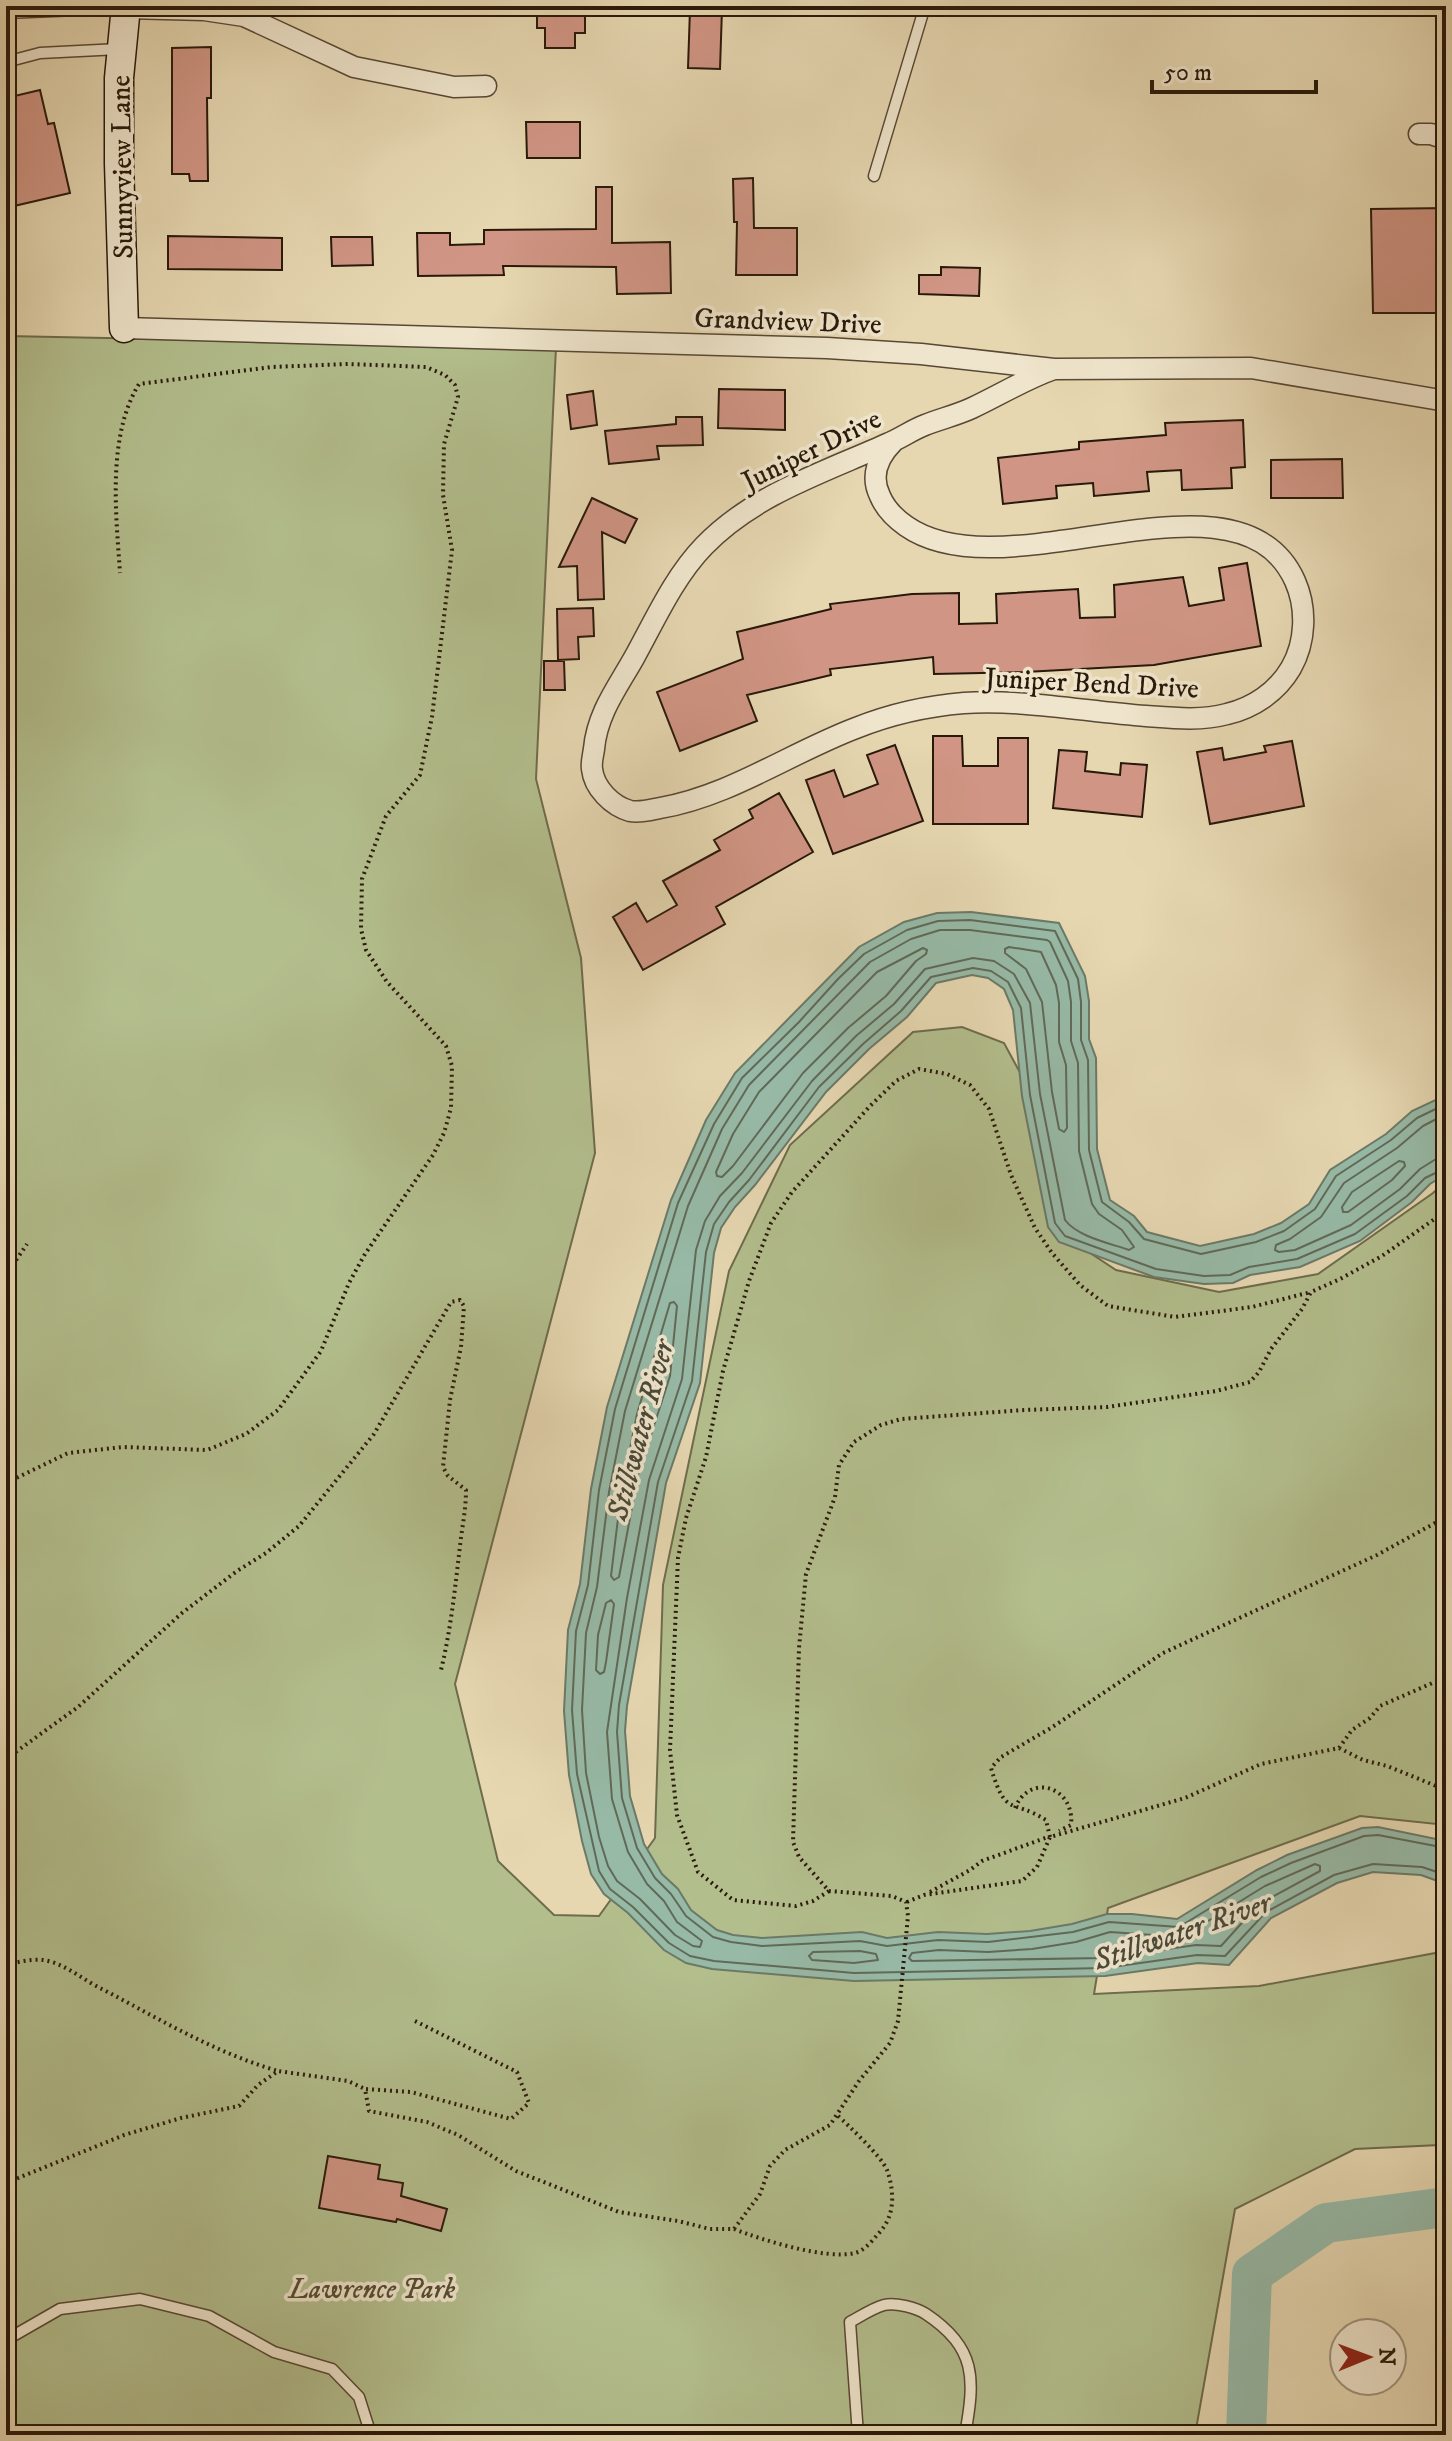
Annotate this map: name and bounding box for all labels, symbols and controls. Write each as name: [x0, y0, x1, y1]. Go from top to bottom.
scale bar: [1152, 44, 1316, 94]
text: 50 m: [1164, 58, 1212, 88]
street label: Sunnyview Lane: [103, 75, 142, 259]
street label: Grandview Drive: [694, 301, 882, 342]
street label: Juniper Drive: [734, 402, 887, 500]
street label: Juniper Bend Drive: [981, 660, 1200, 707]
water label: Stillwater River: [599, 1334, 684, 1526]
water label: Stillwater River: [1088, 1884, 1278, 1980]
park label: Lawrence Park: [287, 2272, 455, 2307]
north arrow: [1328, 2317, 1408, 2397]
text: N: [1373, 2347, 1400, 2366]

